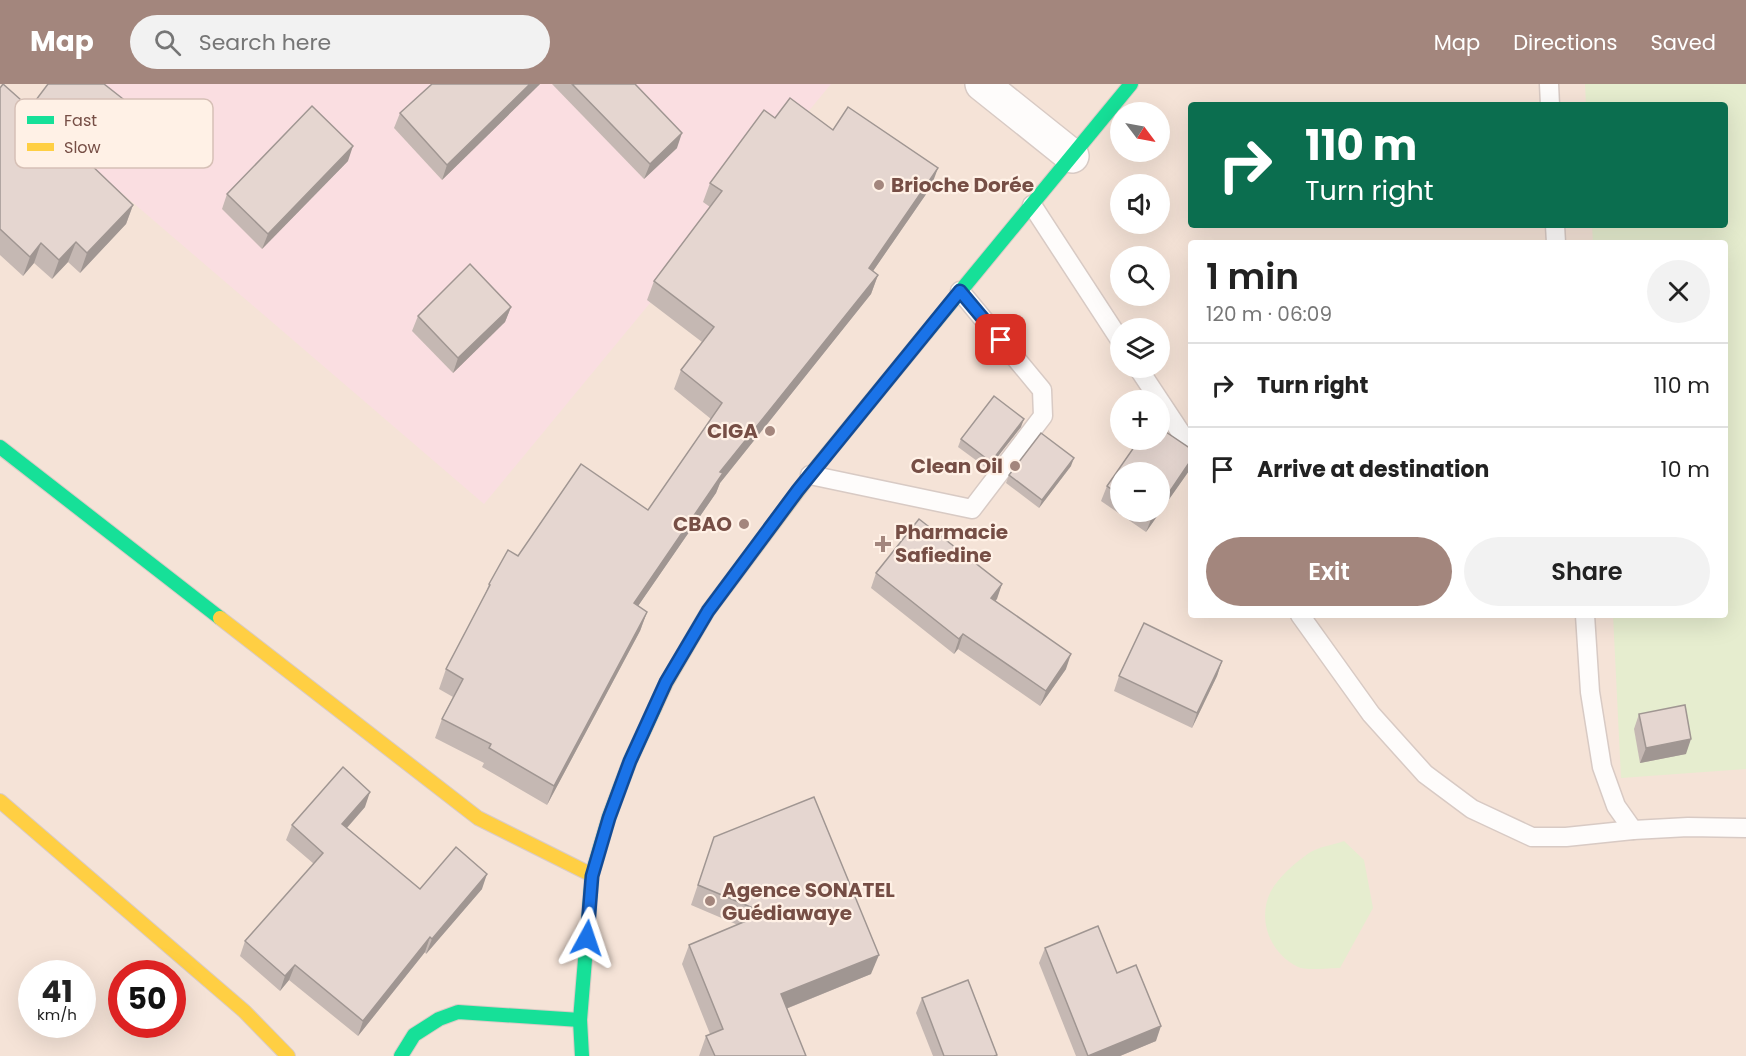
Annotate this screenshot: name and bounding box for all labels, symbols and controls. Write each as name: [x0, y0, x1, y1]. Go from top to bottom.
search box: [130, 15, 550, 69]
text: Map: [30, 22, 94, 61]
icon: search: [151, 26, 184, 59]
text: Search here: [199, 27, 331, 58]
text: Map: [1434, 28, 1480, 57]
text: Directions: [1513, 28, 1617, 57]
text: Saved: [1650, 28, 1716, 57]
legend: [15, 99, 213, 168]
north arrow: [1110, 102, 1170, 162]
map controls: [1110, 102, 1170, 522]
text: Fast: [64, 109, 97, 132]
text: 110 m: [1305, 116, 1417, 175]
icon: right: [1206, 126, 1284, 204]
text: Slow: [64, 136, 101, 159]
place label: Brioche Dorée: [891, 171, 1034, 199]
text: Turn right: [1305, 172, 1434, 209]
button: sound: [1110, 174, 1170, 234]
marker: Brioche Dorée: [872, 178, 886, 192]
button: search: [1110, 246, 1170, 306]
text: 1 min: [1206, 251, 1299, 302]
button: close: [1647, 260, 1710, 323]
text: 120 m · 06:09: [1206, 300, 1332, 328]
pin: [975, 314, 1026, 365]
button: layers: [1110, 318, 1170, 378]
icon: arrive: [984, 323, 1017, 356]
icon: right: [1206, 369, 1239, 402]
text: Turn right: [1257, 370, 1368, 401]
text: 110 m: [1654, 370, 1710, 401]
button: +: [1110, 390, 1170, 450]
place label: CIGA: [707, 417, 758, 445]
marker: CIGA: [763, 424, 777, 438]
place label: Clean Oil: [911, 452, 1003, 480]
icon: arrive: [1206, 453, 1239, 486]
text: Arrive at destination: [1257, 454, 1489, 485]
text: 10 m: [1661, 454, 1710, 485]
marker: Clean Oil: [1008, 459, 1022, 473]
button: −: [1110, 462, 1170, 522]
place label: CBAO: [673, 510, 732, 538]
marker: CBAO: [737, 517, 751, 531]
place label: Pharmacie Safiedine: [895, 518, 1008, 569]
marker: Pharmacie Safiedine: [876, 537, 890, 551]
button: Exit: [1206, 537, 1452, 606]
button: Share: [1464, 537, 1710, 606]
place label: Agence SONATEL Guédiawaye: [722, 876, 895, 927]
marker: Agence SONATEL Guédiawaye: [703, 894, 717, 908]
position arrow: [555, 906, 619, 970]
speed limit sign: 50: [108, 960, 186, 1038]
text: 41: [41, 970, 73, 1013]
text: km/h: [37, 1004, 77, 1025]

